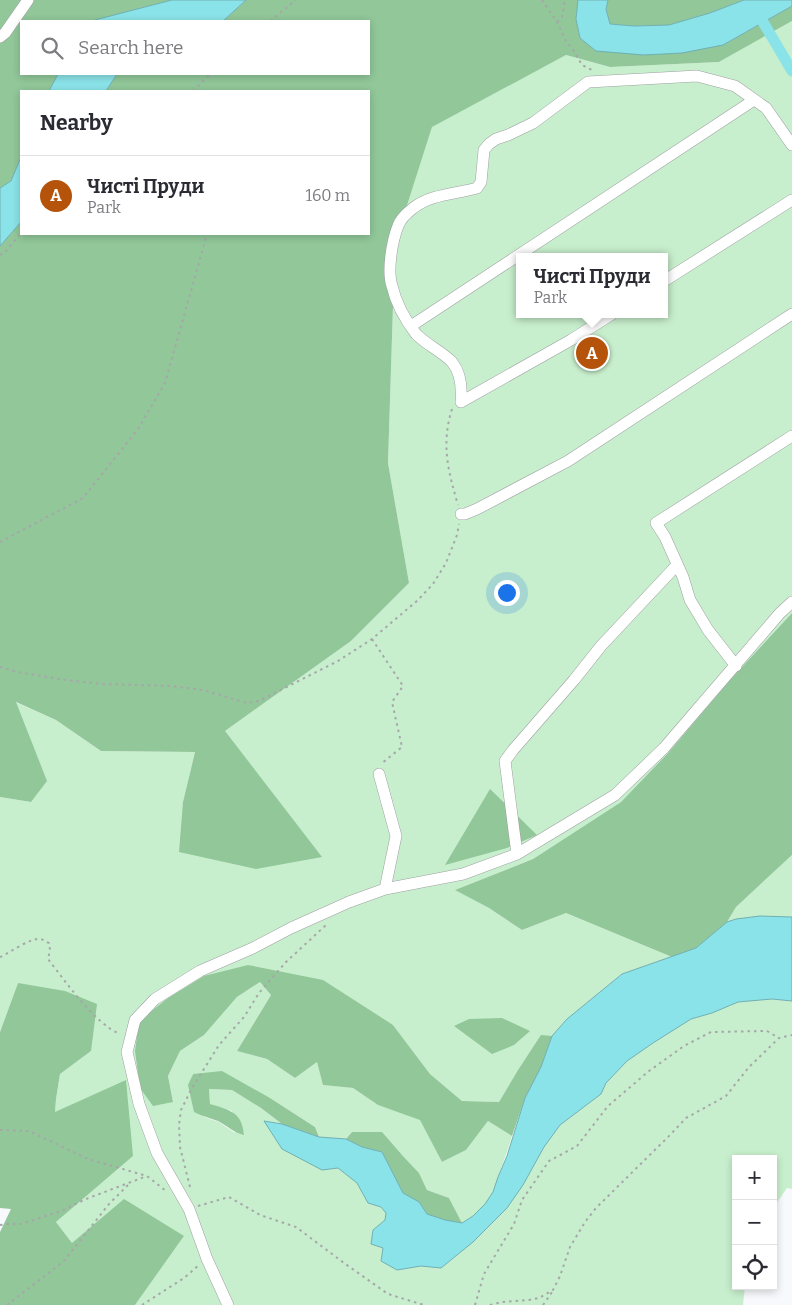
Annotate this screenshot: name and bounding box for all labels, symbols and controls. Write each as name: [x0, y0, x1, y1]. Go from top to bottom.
search box: [20, 20, 370, 75]
icon: search: [38, 34, 66, 62]
text: Search here: [78, 36, 183, 59]
text: Nearby: [40, 110, 113, 136]
text: Чисті Пруди: [87, 175, 204, 198]
text: A: [50, 186, 62, 205]
text: 160 m: [305, 186, 350, 205]
text: Park: [87, 198, 121, 217]
popup: [516, 253, 668, 318]
text: Чисті Пруди: [533, 265, 651, 288]
text: Park: [533, 288, 567, 307]
pin: A: [576, 334, 608, 372]
your location: [494, 580, 520, 606]
map controls: [732, 1155, 777, 1290]
button: +: [732, 1155, 777, 1200]
button: −: [732, 1200, 777, 1245]
button: locate: [732, 1245, 777, 1290]

